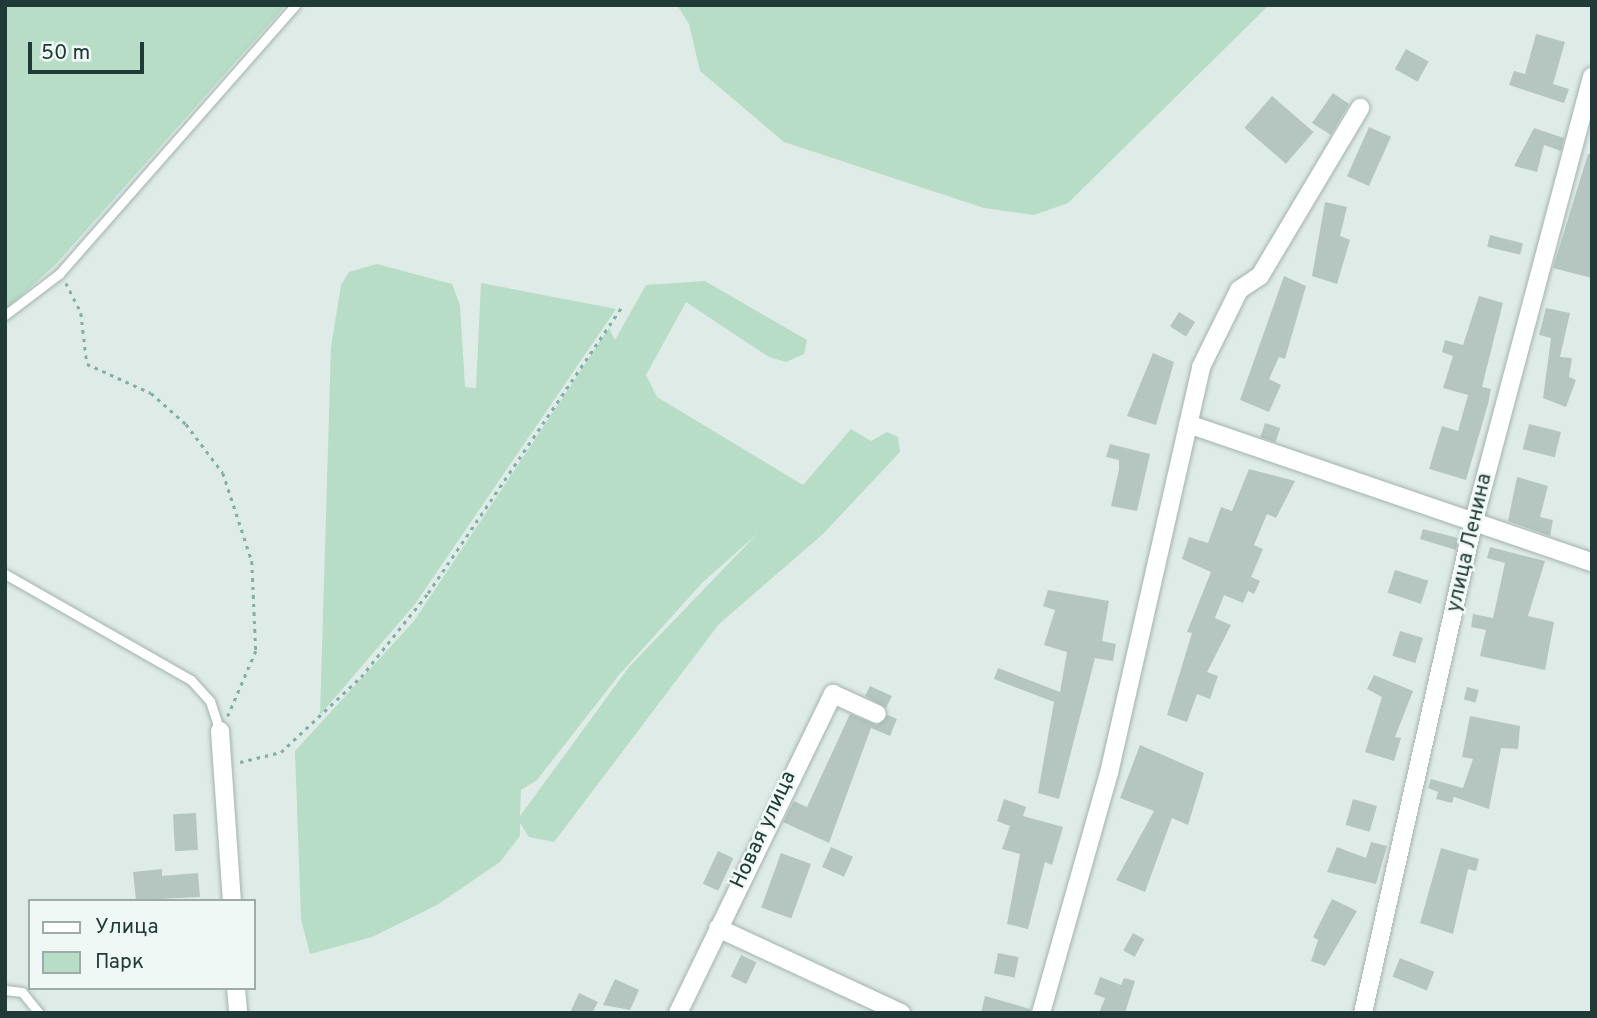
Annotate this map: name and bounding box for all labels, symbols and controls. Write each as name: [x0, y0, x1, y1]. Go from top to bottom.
scale bar: [32, 28, 147, 72]
text: 50 m: [41, 40, 90, 67]
street label: улица Ленина: [1442, 471, 1498, 615]
street label: Новая улица: [726, 767, 802, 893]
legend: [28, 899, 256, 990]
text: Улица: [95, 914, 159, 941]
text: Парк: [95, 949, 144, 976]

